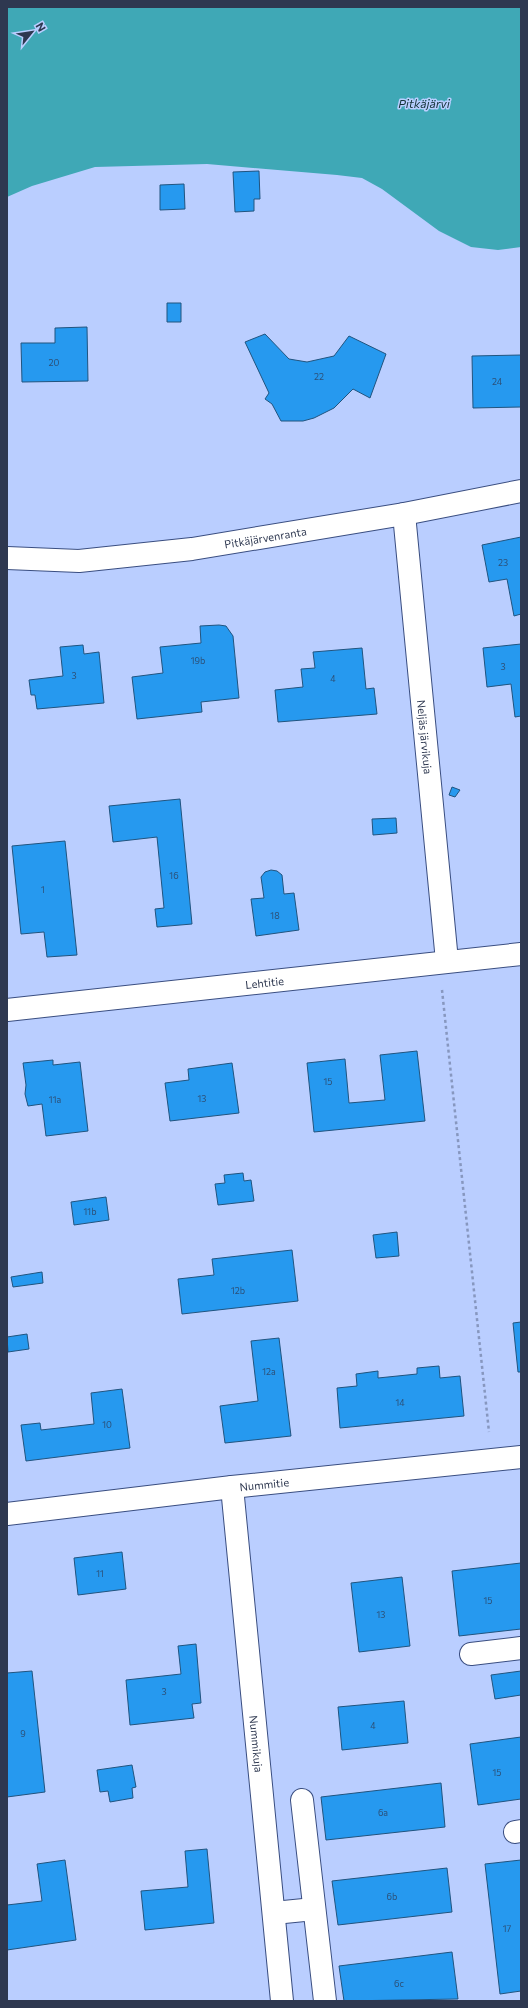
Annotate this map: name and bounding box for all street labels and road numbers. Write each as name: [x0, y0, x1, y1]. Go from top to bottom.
street label: Pitkäjärvenranta: [223, 524, 307, 550]
street label: Neljäs järvikuja: [415, 699, 435, 775]
street label: Lehtitie: [244, 973, 285, 991]
street label: Nummitie: [239, 1475, 290, 1493]
street label: Nummikuja: [248, 1715, 266, 1773]

